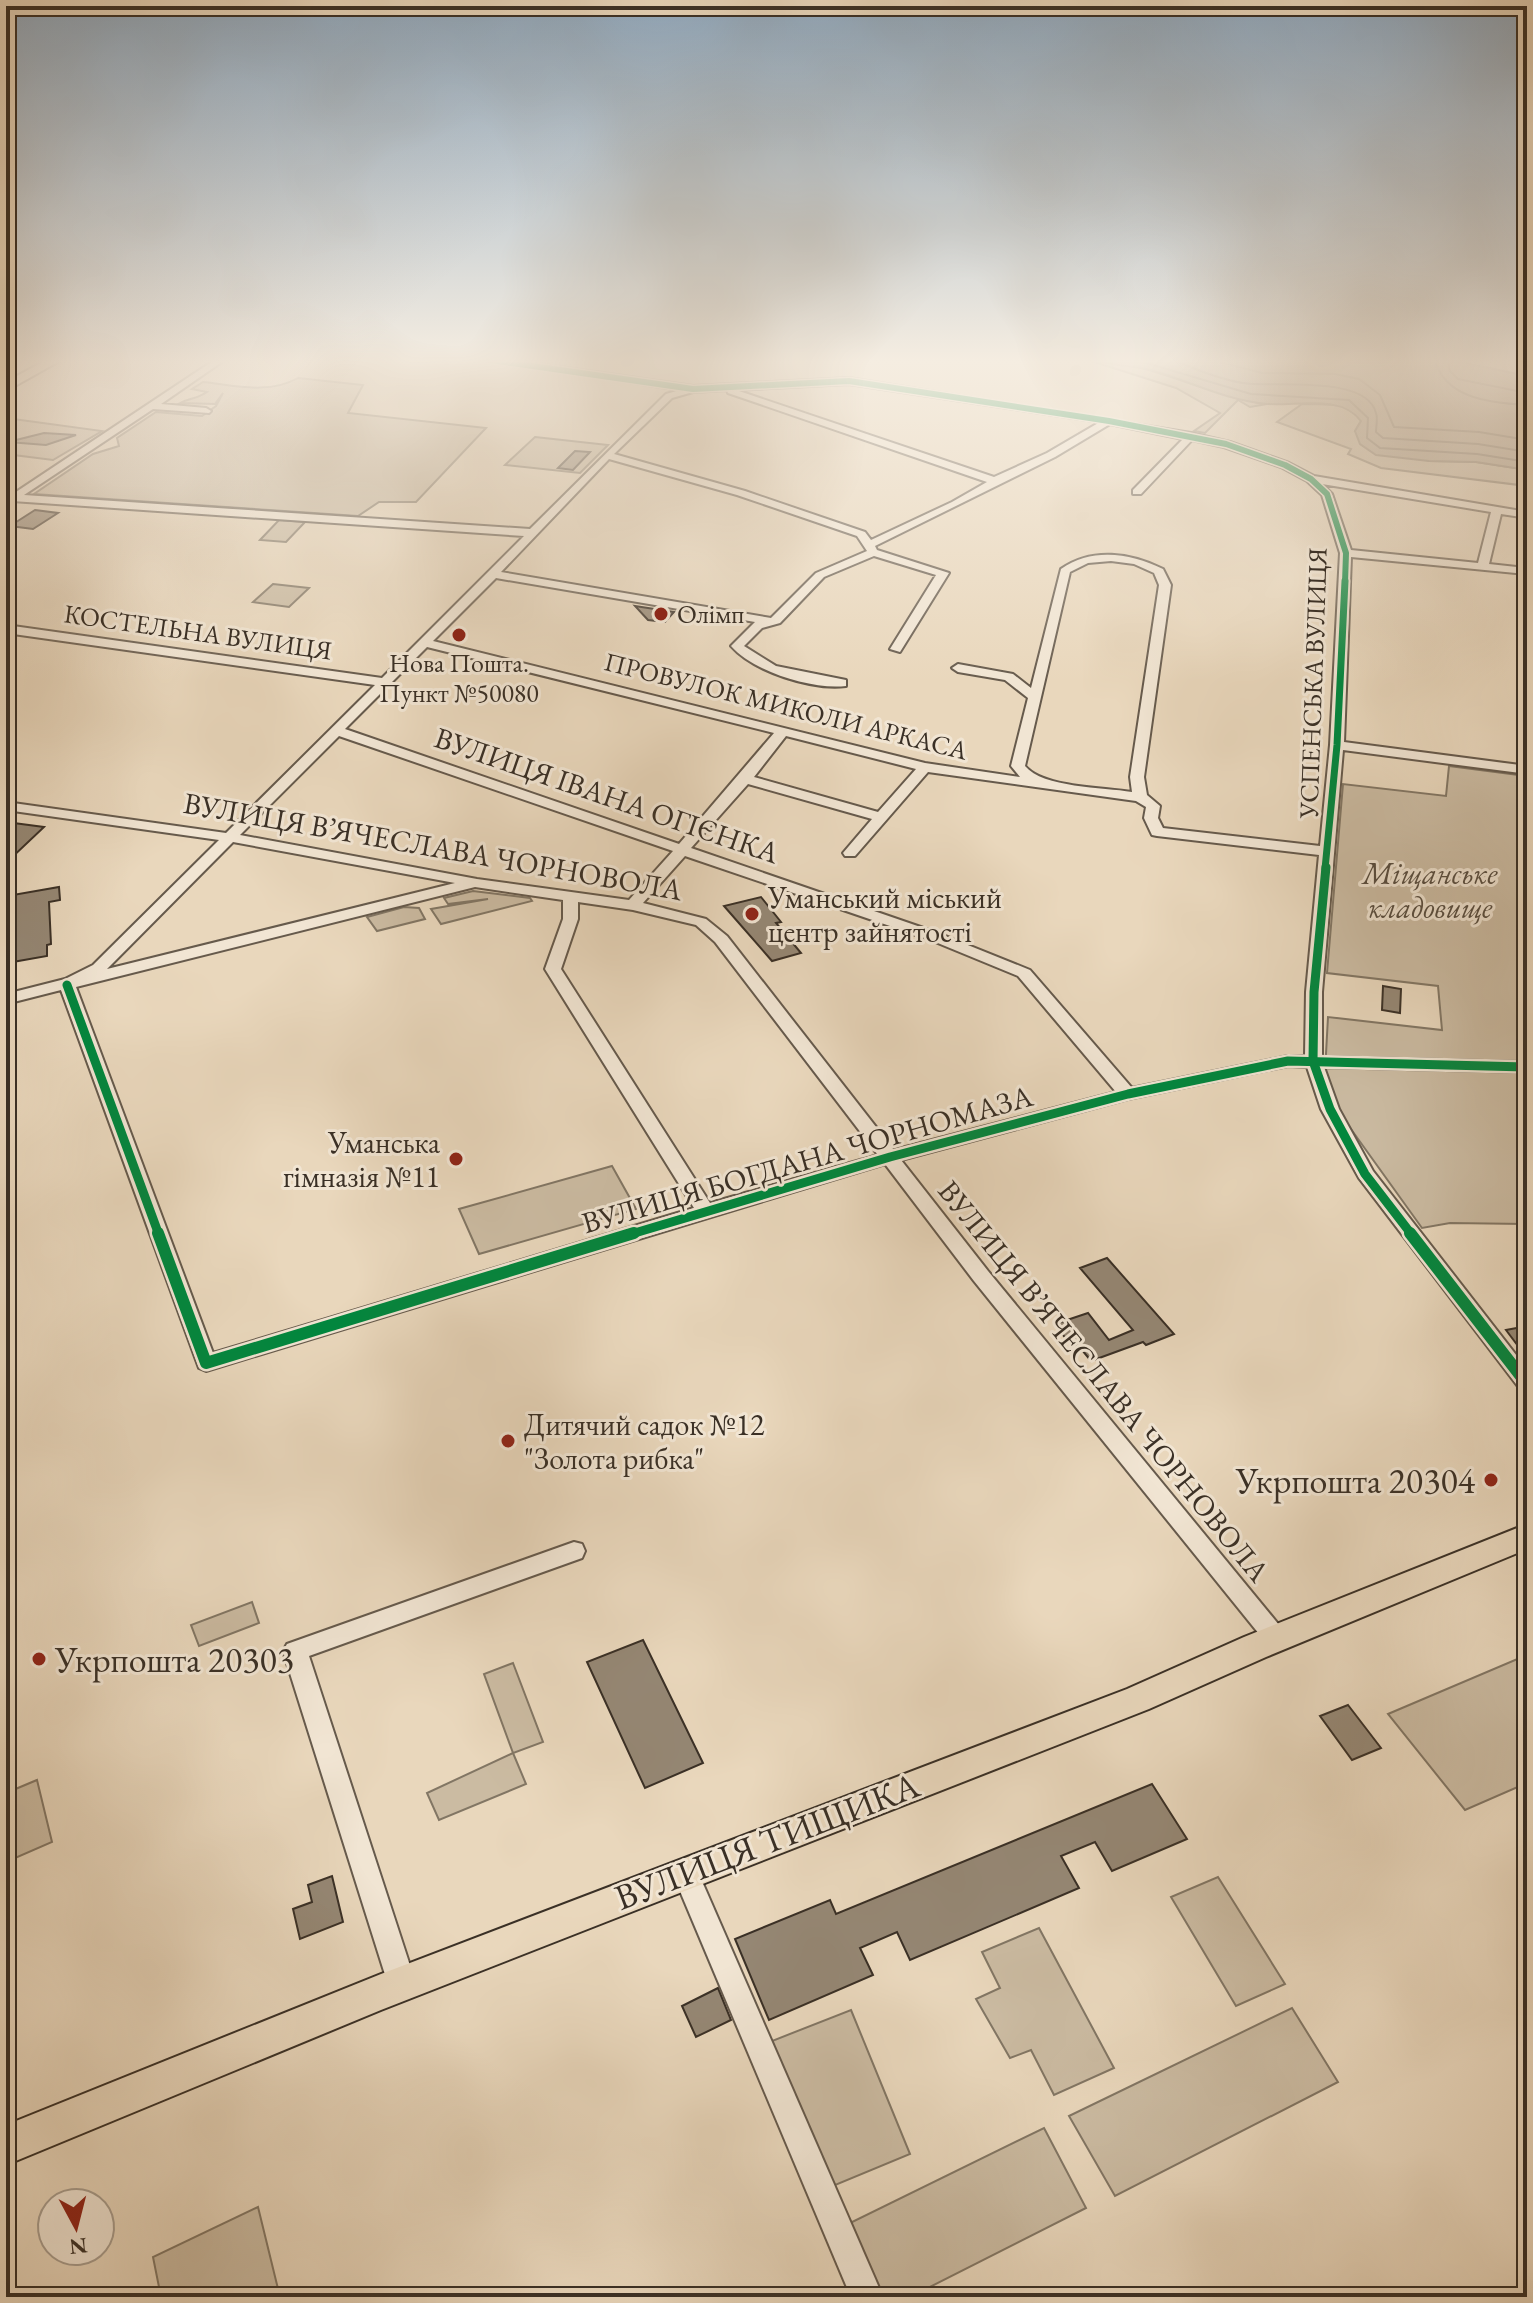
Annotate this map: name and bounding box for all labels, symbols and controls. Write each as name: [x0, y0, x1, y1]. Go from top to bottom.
street label: УСПЕНСЬКА ВУЛИЦЯ: [1291, 547, 1335, 820]
street label: КОСТЕЛЬНА ВУЛИЦЯ: [62, 596, 334, 668]
place label: Олімп: [677, 597, 744, 631]
marker: Олімп: [652, 605, 670, 623]
marker: Нова Пошта. Пункт №50080: [450, 626, 468, 644]
street label: ПРОВУЛОК МИКОЛИ АРКАСА: [601, 644, 972, 768]
place label: Нова Пошта. Пункт №50080: [379, 646, 539, 710]
street label: ВУЛИЦЯ ІВАНА ОГІЄНКА: [430, 718, 785, 872]
street label: ВУЛИЦЯ В’ЯЧЕСЛАВА ЧОРНОВОЛА: [181, 783, 686, 909]
park label: Міщанське кладовище: [1361, 854, 1498, 927]
place label: Уманський міський центр зайнятості: [767, 878, 1002, 951]
marker: Уманський міський центр зайнятості: [743, 905, 761, 923]
street label: ВУЛИЦЯ БОГДАНА ЧОРНОМАЗА: [577, 1076, 1037, 1242]
place label: Уманська гімназія №11: [283, 1123, 440, 1196]
marker: Уманська гімназія №11: [447, 1150, 465, 1168]
street label: ВУЛИЦЯ В’ЯЧЕСЛАВА ЧОРНОВОЛА: [930, 1172, 1278, 1590]
place label: Дитячий садок №12 "Золота рибка": [524, 1405, 765, 1478]
marker: Дитячий садок №12 "Золота рибка": [499, 1432, 517, 1450]
place label: Укрпошта 20304: [1235, 1457, 1476, 1504]
marker: Укрпошта 20304: [1482, 1471, 1500, 1489]
place label: Укрпошта 20303: [54, 1636, 294, 1683]
marker: Укрпошта 20303: [30, 1650, 48, 1668]
street label: ВУЛИЦЯ ТИЩИКА: [608, 1761, 927, 1921]
north arrow: [36, 2187, 116, 2267]
text: N: [68, 2231, 89, 2262]

